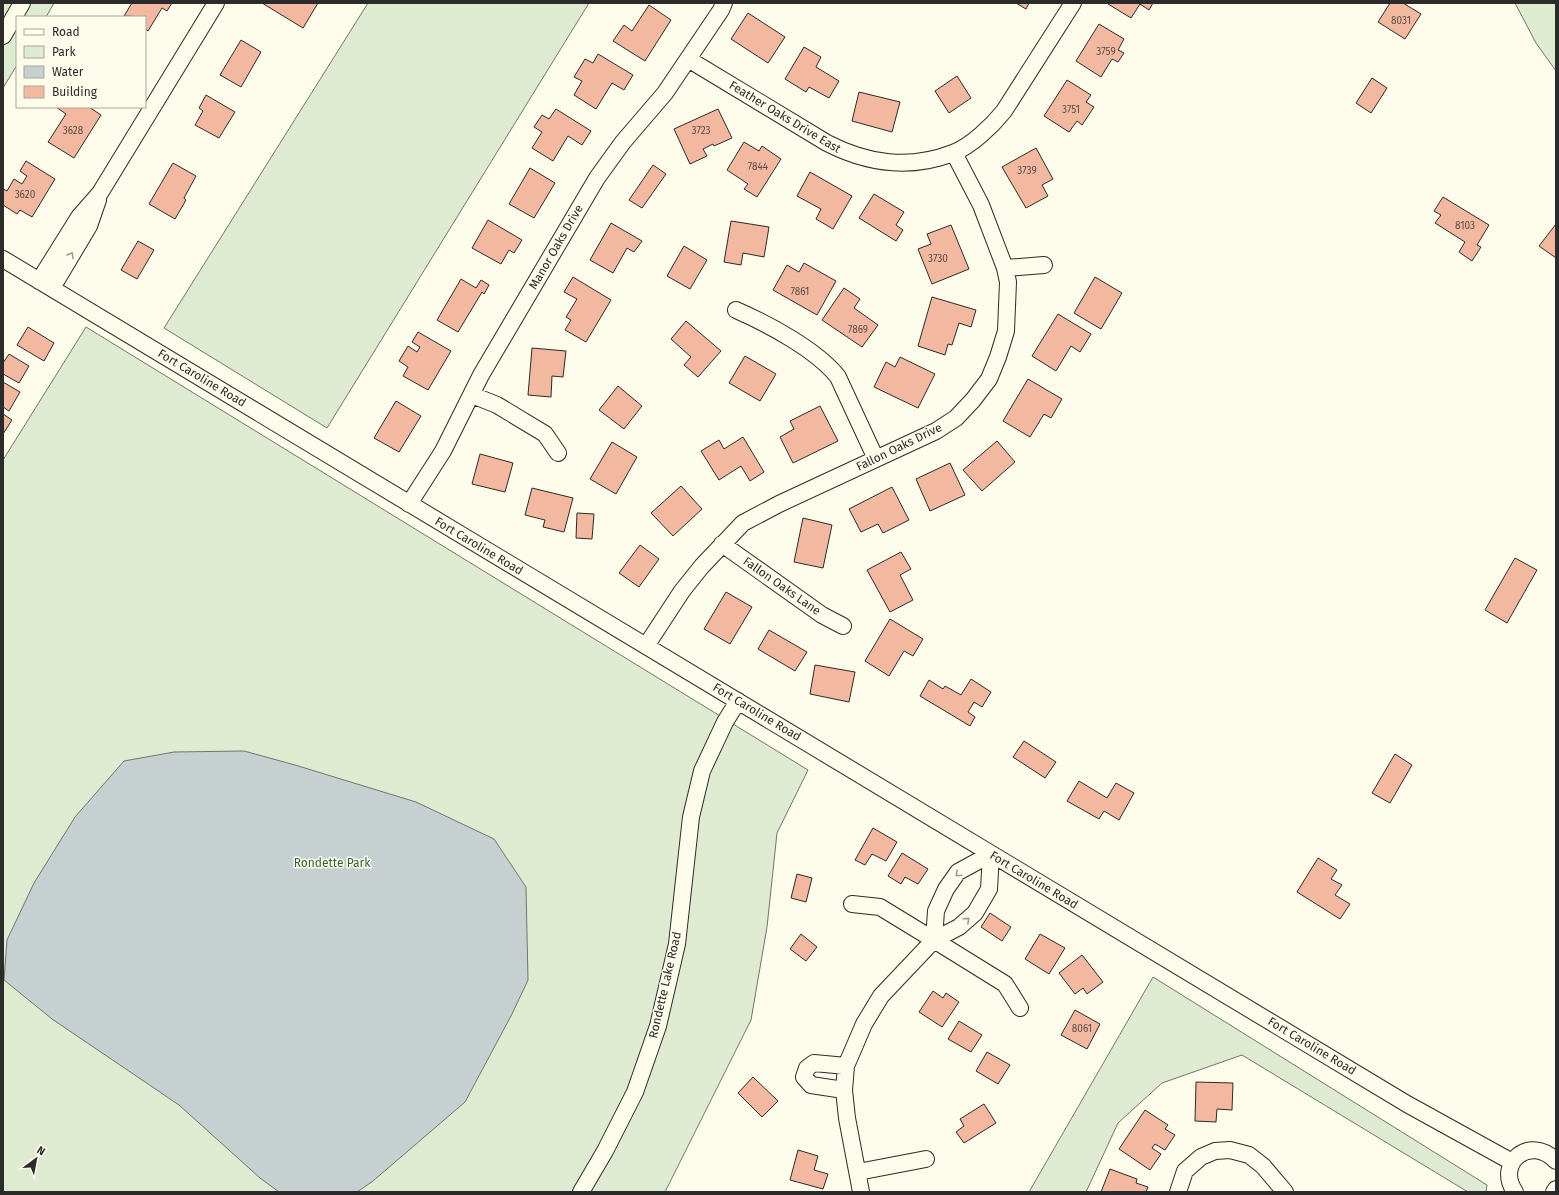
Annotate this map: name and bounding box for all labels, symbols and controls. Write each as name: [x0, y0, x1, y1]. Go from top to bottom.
house number: 8031: [1391, 15, 1411, 27]
legend: [16, 16, 146, 108]
text: Road: [52, 25, 80, 39]
text: Park: [52, 45, 76, 59]
house number: 3759: [1096, 46, 1116, 58]
text: Water: [52, 65, 84, 79]
street label: Feather Oaks Drive East: [727, 78, 844, 156]
text: Building: [52, 85, 98, 99]
house number: 3751: [1062, 104, 1080, 116]
house number: 3628: [63, 125, 84, 137]
house number: 3723: [691, 125, 711, 137]
house number: 7844: [748, 161, 769, 173]
house number: 3739: [1017, 165, 1037, 177]
house number: 3620: [15, 189, 36, 201]
street label: Manor Oaks Drive: [526, 202, 586, 292]
house number: 8103: [1455, 220, 1475, 232]
one-way arrow: [67, 252, 74, 259]
house number: 3730: [928, 253, 948, 265]
house number: 7861: [791, 286, 809, 298]
house number: 7869: [848, 324, 868, 336]
street label: Fort Caroline Road: [155, 346, 249, 410]
street label: Fallon Oaks Drive: [854, 420, 944, 474]
street label: Fort Caroline Road: [432, 514, 526, 578]
street label: Fallon Oaks Lane: [741, 554, 823, 618]
street label: Fort Caroline Road: [710, 680, 804, 744]
street label: Fort Caroline Road: [987, 848, 1081, 912]
park label: Rondette Park: [294, 856, 371, 870]
one-way arrow: [955, 869, 963, 877]
one-way arrow: [963, 917, 970, 924]
street label: Rondette Lake Road: [646, 930, 684, 1040]
street label: Fort Caroline Road: [1265, 1014, 1359, 1078]
house number: 8061: [1072, 1023, 1092, 1035]
north arrow: [16, 1139, 56, 1179]
text: N: [34, 1143, 48, 1158]

